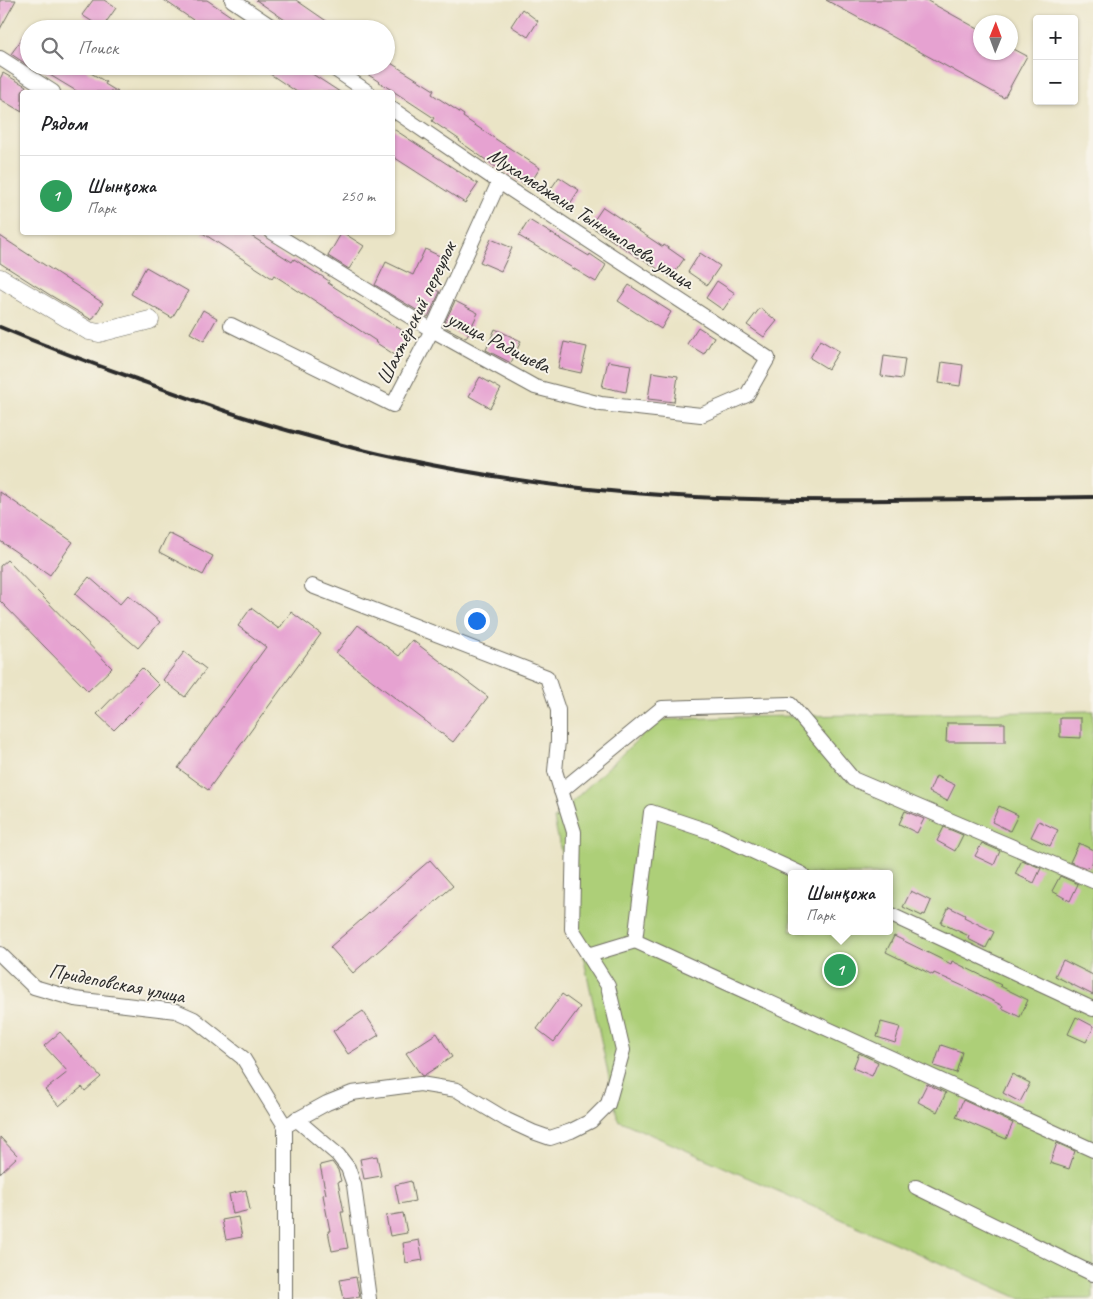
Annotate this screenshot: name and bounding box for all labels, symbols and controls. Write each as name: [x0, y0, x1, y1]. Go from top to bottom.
north arrow: [973, 15, 1018, 60]
map controls: [1033, 15, 1078, 105]
button: +: [1033, 15, 1078, 60]
search box: [20, 20, 395, 75]
icon: search: [38, 34, 66, 62]
text: Поиск: [78, 36, 118, 60]
button: −: [1033, 60, 1078, 105]
text: Рядом: [40, 110, 87, 136]
street label: Мухамеджана Тынышпаева улица: [483, 141, 701, 296]
text: Шынқожа: [87, 174, 156, 198]
text: 1: [52, 186, 60, 206]
text: 250 m: [341, 186, 375, 206]
text: Парк: [87, 198, 116, 218]
street label: Шахтёрский переулок: [370, 235, 463, 389]
street label: улица Радищева: [441, 304, 557, 380]
your location: [464, 608, 490, 634]
popup: [788, 870, 893, 935]
text: Шынқожа: [806, 881, 875, 905]
text: Парк: [806, 905, 835, 925]
pin: 1: [824, 951, 856, 989]
street label: Придеповская улица: [47, 957, 189, 1009]

